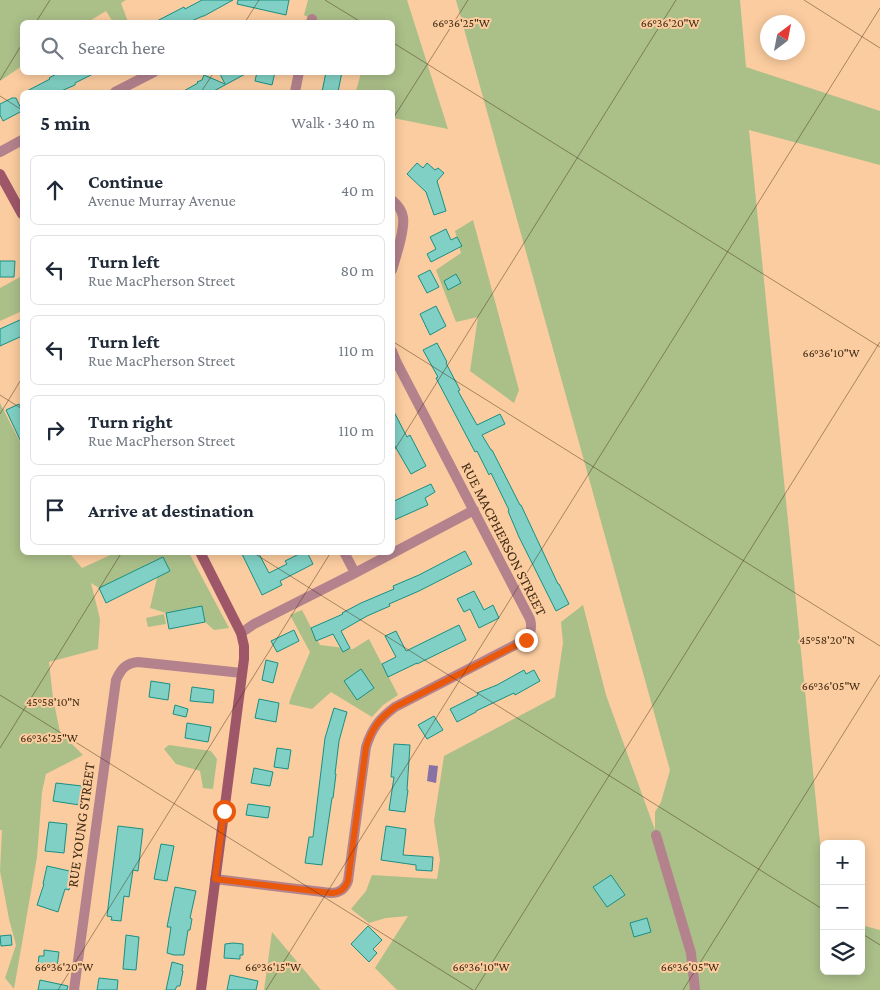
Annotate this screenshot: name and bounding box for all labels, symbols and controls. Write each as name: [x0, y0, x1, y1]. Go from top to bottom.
north arrow: [760, 15, 805, 60]
text: 66°36'25"W: [432, 16, 490, 30]
text: 66°36'20"W: [641, 16, 699, 30]
search box: [20, 20, 395, 75]
icon: search: [38, 34, 66, 62]
text: Search here: [78, 37, 165, 58]
text: 5 min: [40, 111, 90, 135]
text: Walk · 340 m: [291, 114, 375, 131]
text: Continue: [88, 171, 163, 192]
icon: ahead: [41, 176, 69, 204]
text: 40 m: [341, 182, 374, 199]
text: Avenue Murray Avenue: [88, 192, 236, 209]
text: Turn left: [88, 251, 160, 272]
icon: left: [41, 256, 69, 284]
text: 80 m: [340, 262, 374, 279]
text: Rue MacPherson Street: [88, 272, 235, 289]
text: Turn left: [88, 331, 160, 352]
icon: left: [41, 336, 69, 364]
text: 110 m: [338, 342, 374, 359]
text: 66°36'10"W: [803, 346, 859, 360]
text: Rue MacPherson Street: [88, 352, 235, 369]
text: Turn right: [88, 411, 173, 432]
icon: right: [41, 416, 69, 444]
text: 110 m: [338, 422, 374, 439]
text: Rue MacPherson Street: [88, 432, 235, 449]
street label: RUE MACPHERSON STREET: [458, 460, 550, 618]
icon: arrive: [41, 496, 69, 524]
text: Arrive at destination: [88, 500, 254, 521]
route end: [515, 629, 538, 652]
text: 45°58'20"N: [799, 633, 855, 647]
text: 66°36'05"W: [802, 679, 860, 693]
text: 45°58'10"N: [26, 695, 80, 709]
text: 66°36'25"W: [20, 731, 78, 745]
street label: RUE YOUNG STREET: [64, 761, 98, 889]
route start: [213, 800, 236, 823]
map controls: [820, 840, 865, 975]
button: +: [820, 840, 865, 885]
button: −: [820, 885, 865, 930]
button: layers: [820, 930, 865, 975]
text: 66°36'20"W: [35, 960, 93, 974]
text: 66°36'15"W: [245, 960, 301, 974]
text: 66°36'10"W: [453, 960, 509, 974]
text: 66°36'05"W: [661, 960, 719, 974]

